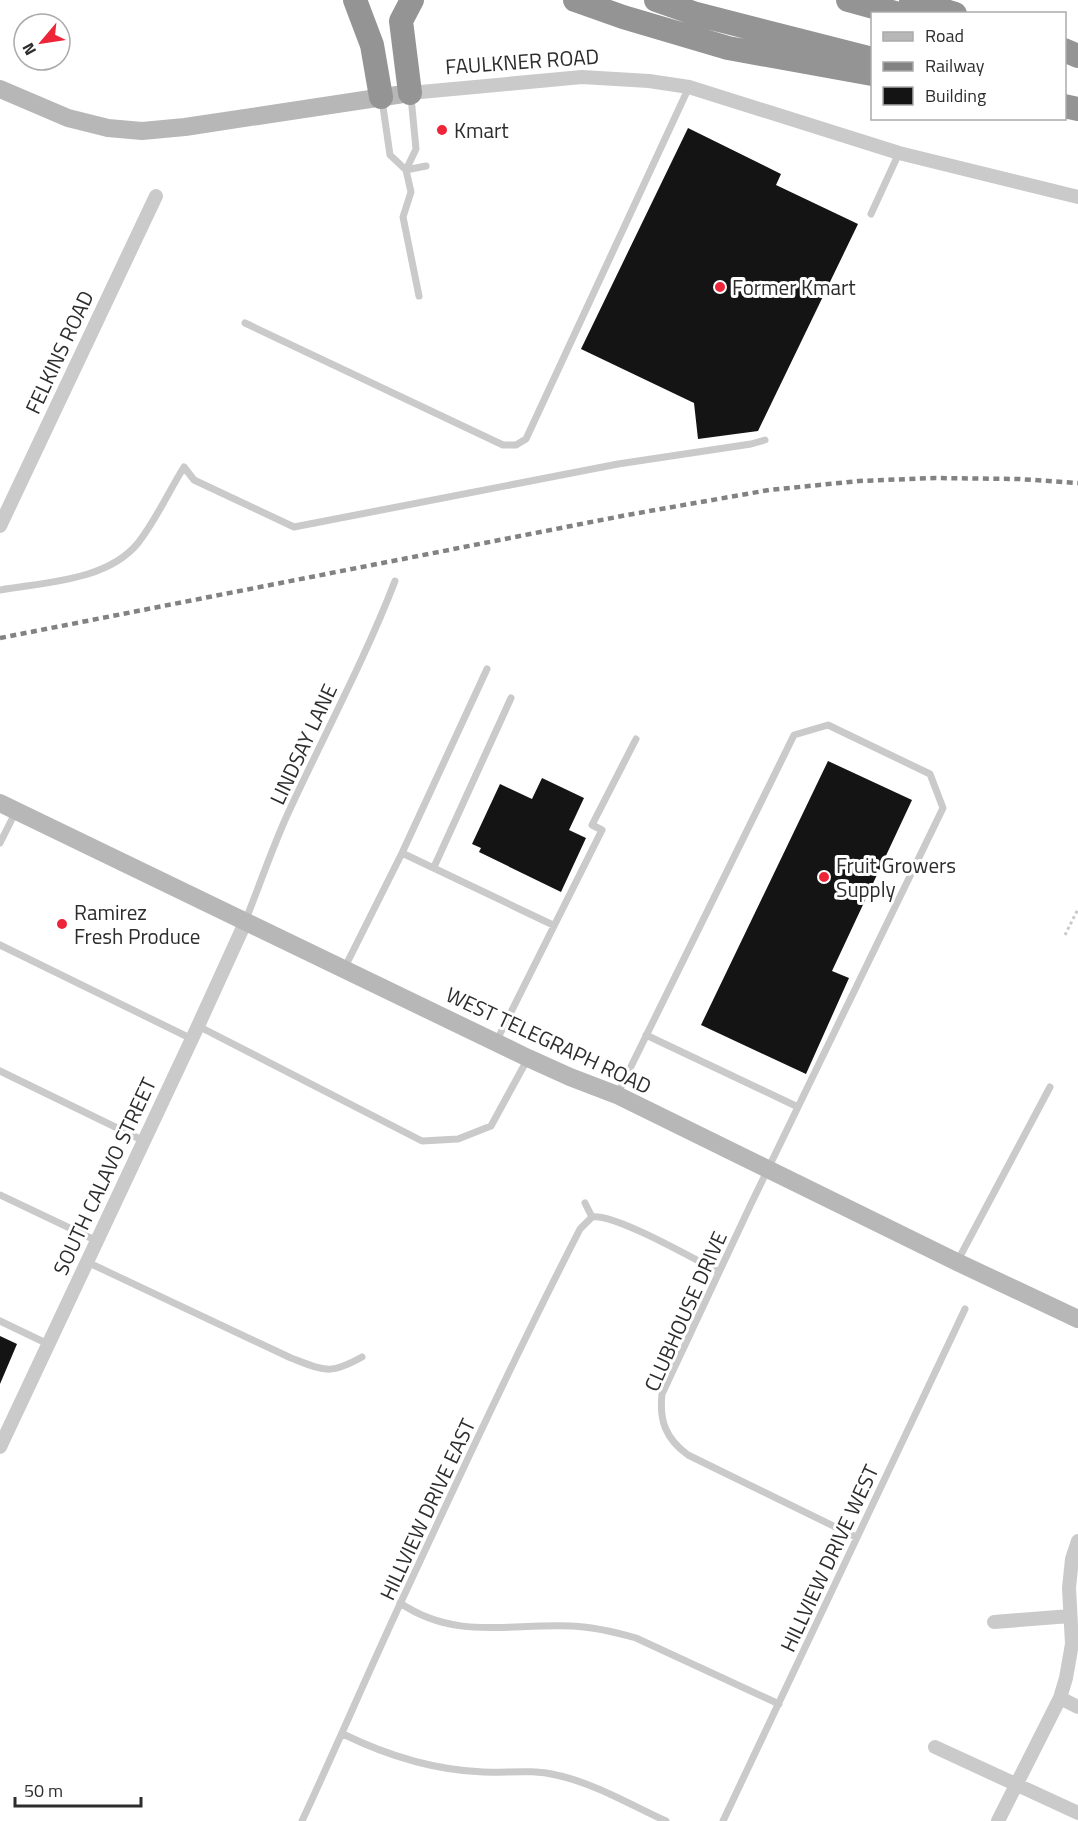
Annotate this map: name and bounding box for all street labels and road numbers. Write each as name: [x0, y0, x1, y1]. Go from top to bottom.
street label: FAULKNER ROAD: [444, 40, 600, 82]
street label: FELKINS ROAD: [16, 285, 102, 419]
street label: LINDSAY LANE: [261, 678, 345, 810]
street label: WEST TELEGRAPH ROAD: [441, 978, 657, 1102]
street label: SOUTH CALAVO STREET: [44, 1072, 164, 1280]
street label: CLUBHOUSE DRIVE: [635, 1226, 735, 1396]
street label: HILLVIEW DRIVE EAST: [371, 1413, 483, 1605]
street label: HILLVIEW DRIVE WEST: [772, 1459, 886, 1657]

